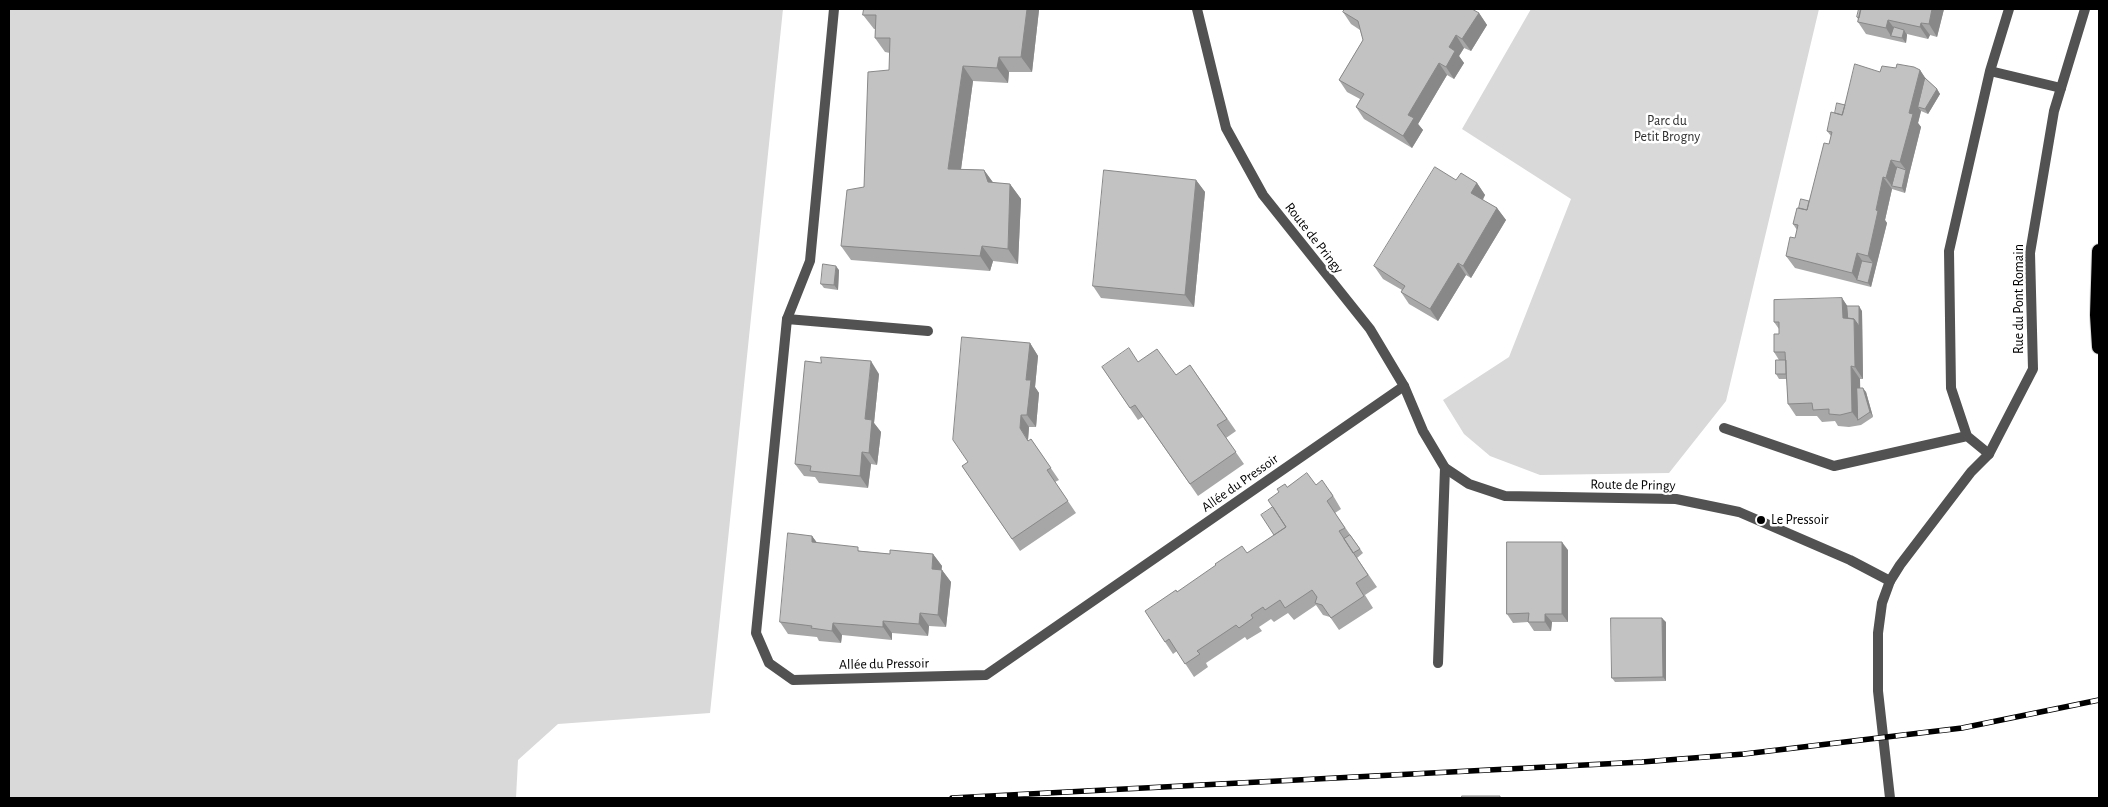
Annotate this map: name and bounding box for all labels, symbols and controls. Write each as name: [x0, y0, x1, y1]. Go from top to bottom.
park label: Parc du Petit Brogny: [1634, 113, 1700, 146]
street label: Route de Pringy: [1281, 199, 1347, 277]
street label: Rue du Pont Romain: [2011, 244, 2027, 354]
street label: Allée du Pressoir: [1198, 450, 1282, 516]
street label: Route de Pringy: [1590, 476, 1676, 494]
place label: Le Pressoir: [1771, 512, 1829, 528]
marker: Le Pressoir: [1755, 514, 1767, 526]
street label: Allée du Pressoir: [839, 655, 929, 673]

